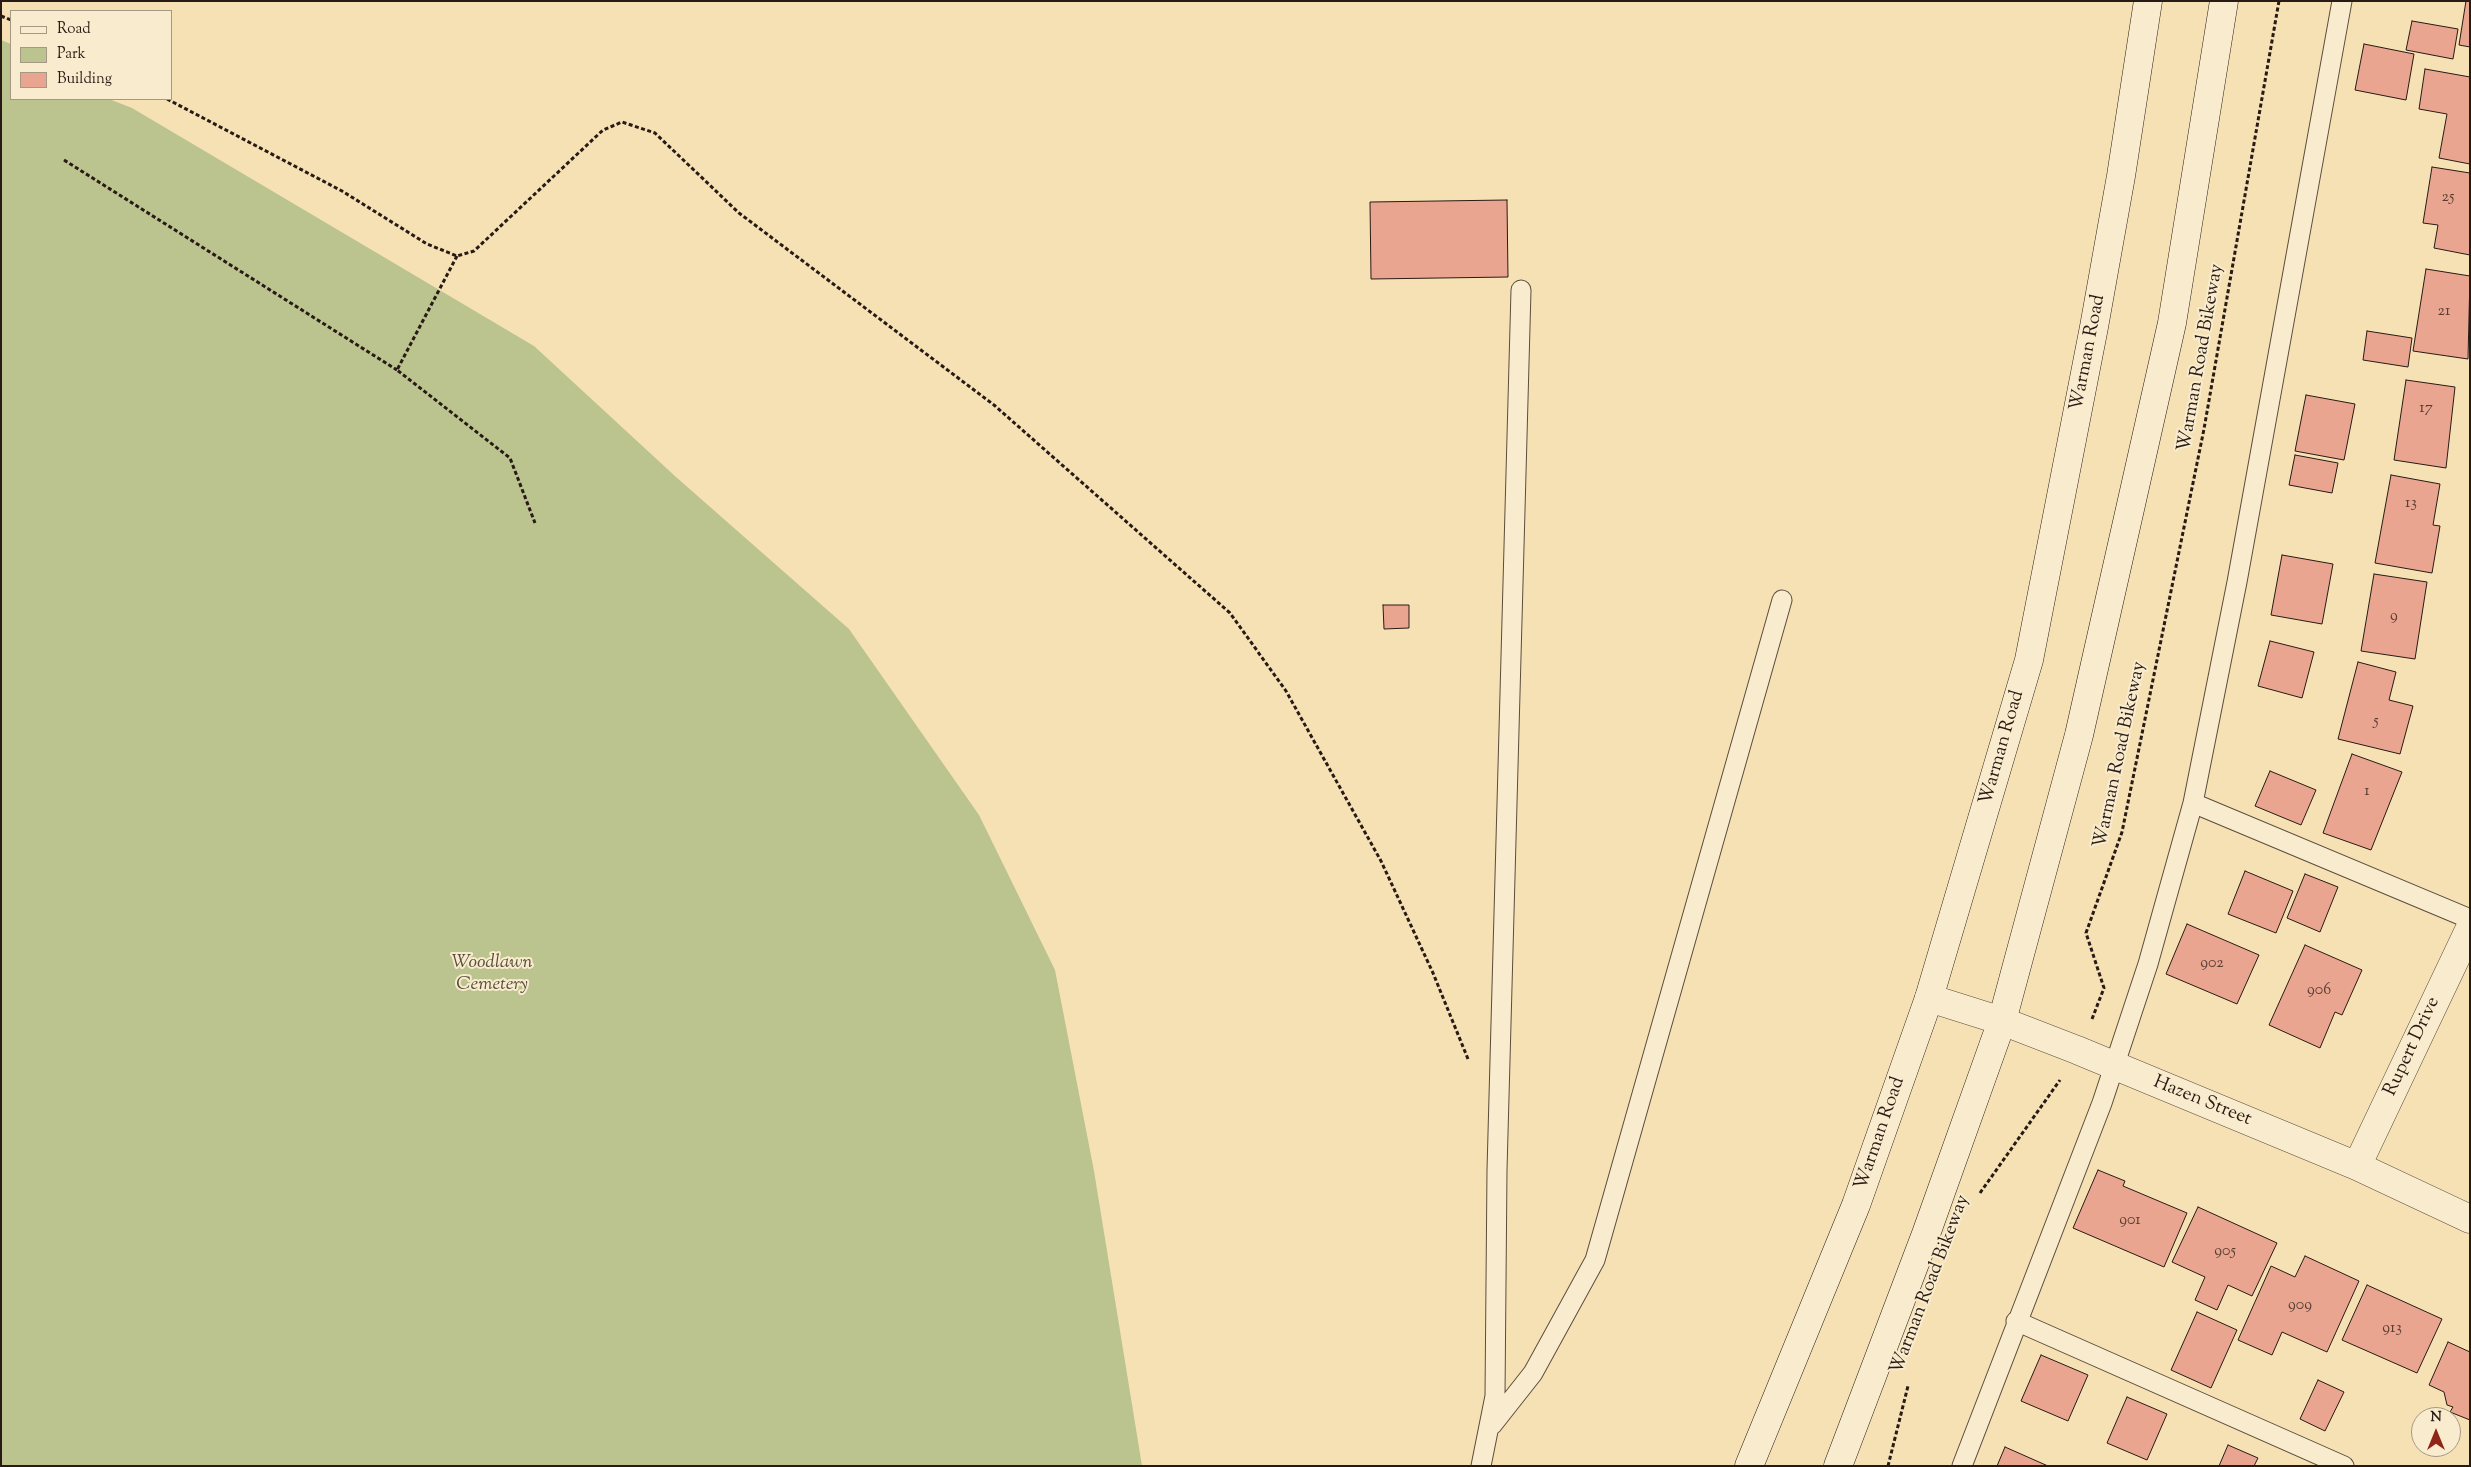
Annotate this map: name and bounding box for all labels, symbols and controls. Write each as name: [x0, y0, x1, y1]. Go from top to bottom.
legend: [10, 10, 172, 100]
text: Road: [57, 19, 91, 40]
text: Park: [57, 44, 86, 65]
text: Building: [57, 69, 112, 90]
house number: 25: [2442, 188, 2454, 208]
street label: Warman Road Bikeway: [2174, 262, 2230, 454]
street label: Warman Road: [2067, 293, 2111, 413]
house number: 21: [2438, 302, 2450, 322]
house number: 17: [2419, 399, 2433, 419]
house number: 13: [2405, 494, 2417, 514]
house number: 9: [2390, 607, 2398, 627]
street label: Warman Road Bikeway: [2090, 660, 2152, 850]
street label: Warman Road: [1976, 688, 2030, 808]
house number: 5: [2373, 712, 2379, 732]
house number: 1: [2364, 782, 2370, 802]
park label: Woodlawn Cemetery: [452, 953, 532, 997]
house number: 902: [2200, 954, 2224, 974]
house number: 906: [2307, 981, 2331, 1001]
street label: Rupert Drive: [2380, 994, 2446, 1100]
street label: Hazen Street: [2149, 1072, 2255, 1132]
street label: Warman Road: [1851, 1074, 1911, 1194]
street label: Warman Road Bikeway: [1886, 1192, 1976, 1378]
house number: 901: [2119, 1211, 2141, 1231]
house number: 905: [2214, 1242, 2236, 1262]
house number: 909: [2288, 1296, 2312, 1316]
house number: 913: [2382, 1319, 2402, 1339]
north arrow: [2411, 1407, 2461, 1457]
text: N: [2430, 1408, 2442, 1428]

